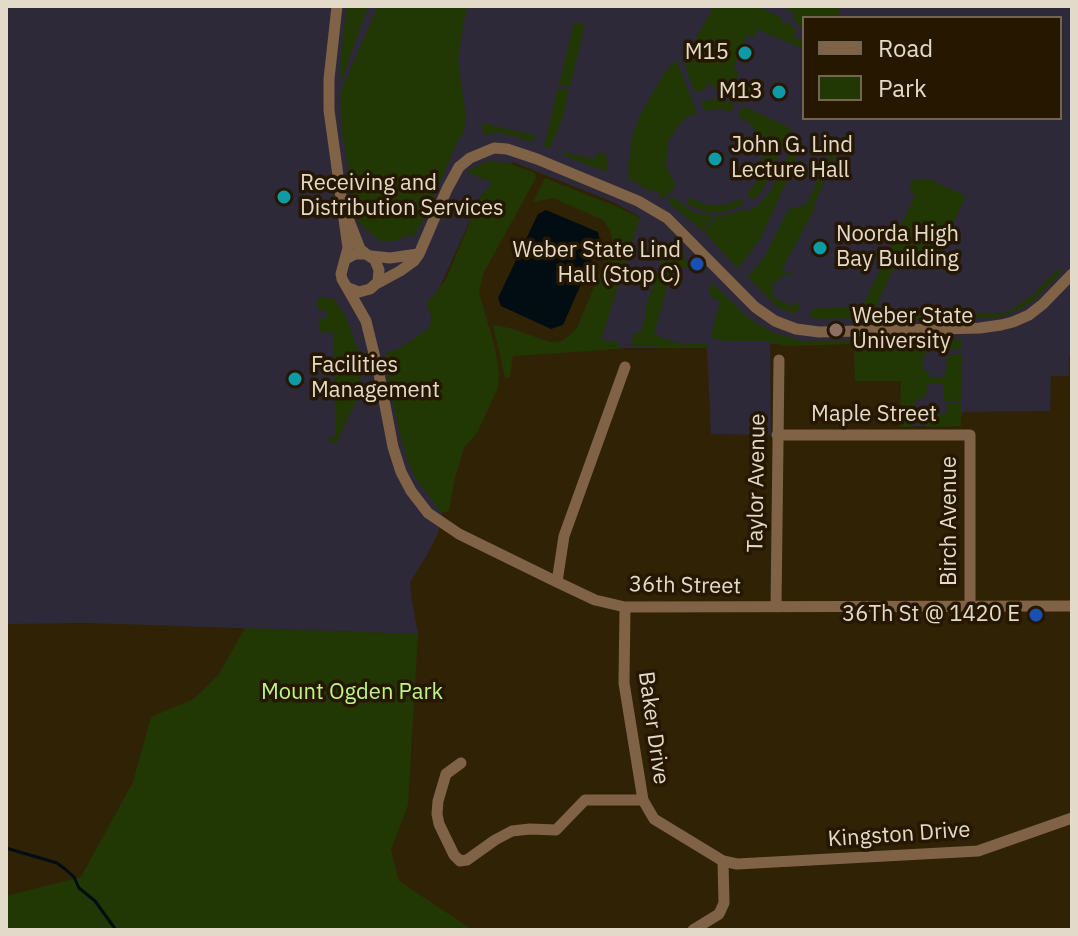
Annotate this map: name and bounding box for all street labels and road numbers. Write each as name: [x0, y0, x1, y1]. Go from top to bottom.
street label: Maple Street: [811, 402, 937, 428]
street label: Taylor Avenue: [743, 413, 771, 553]
street label: Birch Avenue: [937, 456, 963, 586]
street label: 36th Street: [629, 572, 741, 600]
street label: Baker Drive: [632, 670, 674, 786]
street label: Kingston Drive: [827, 817, 971, 853]

